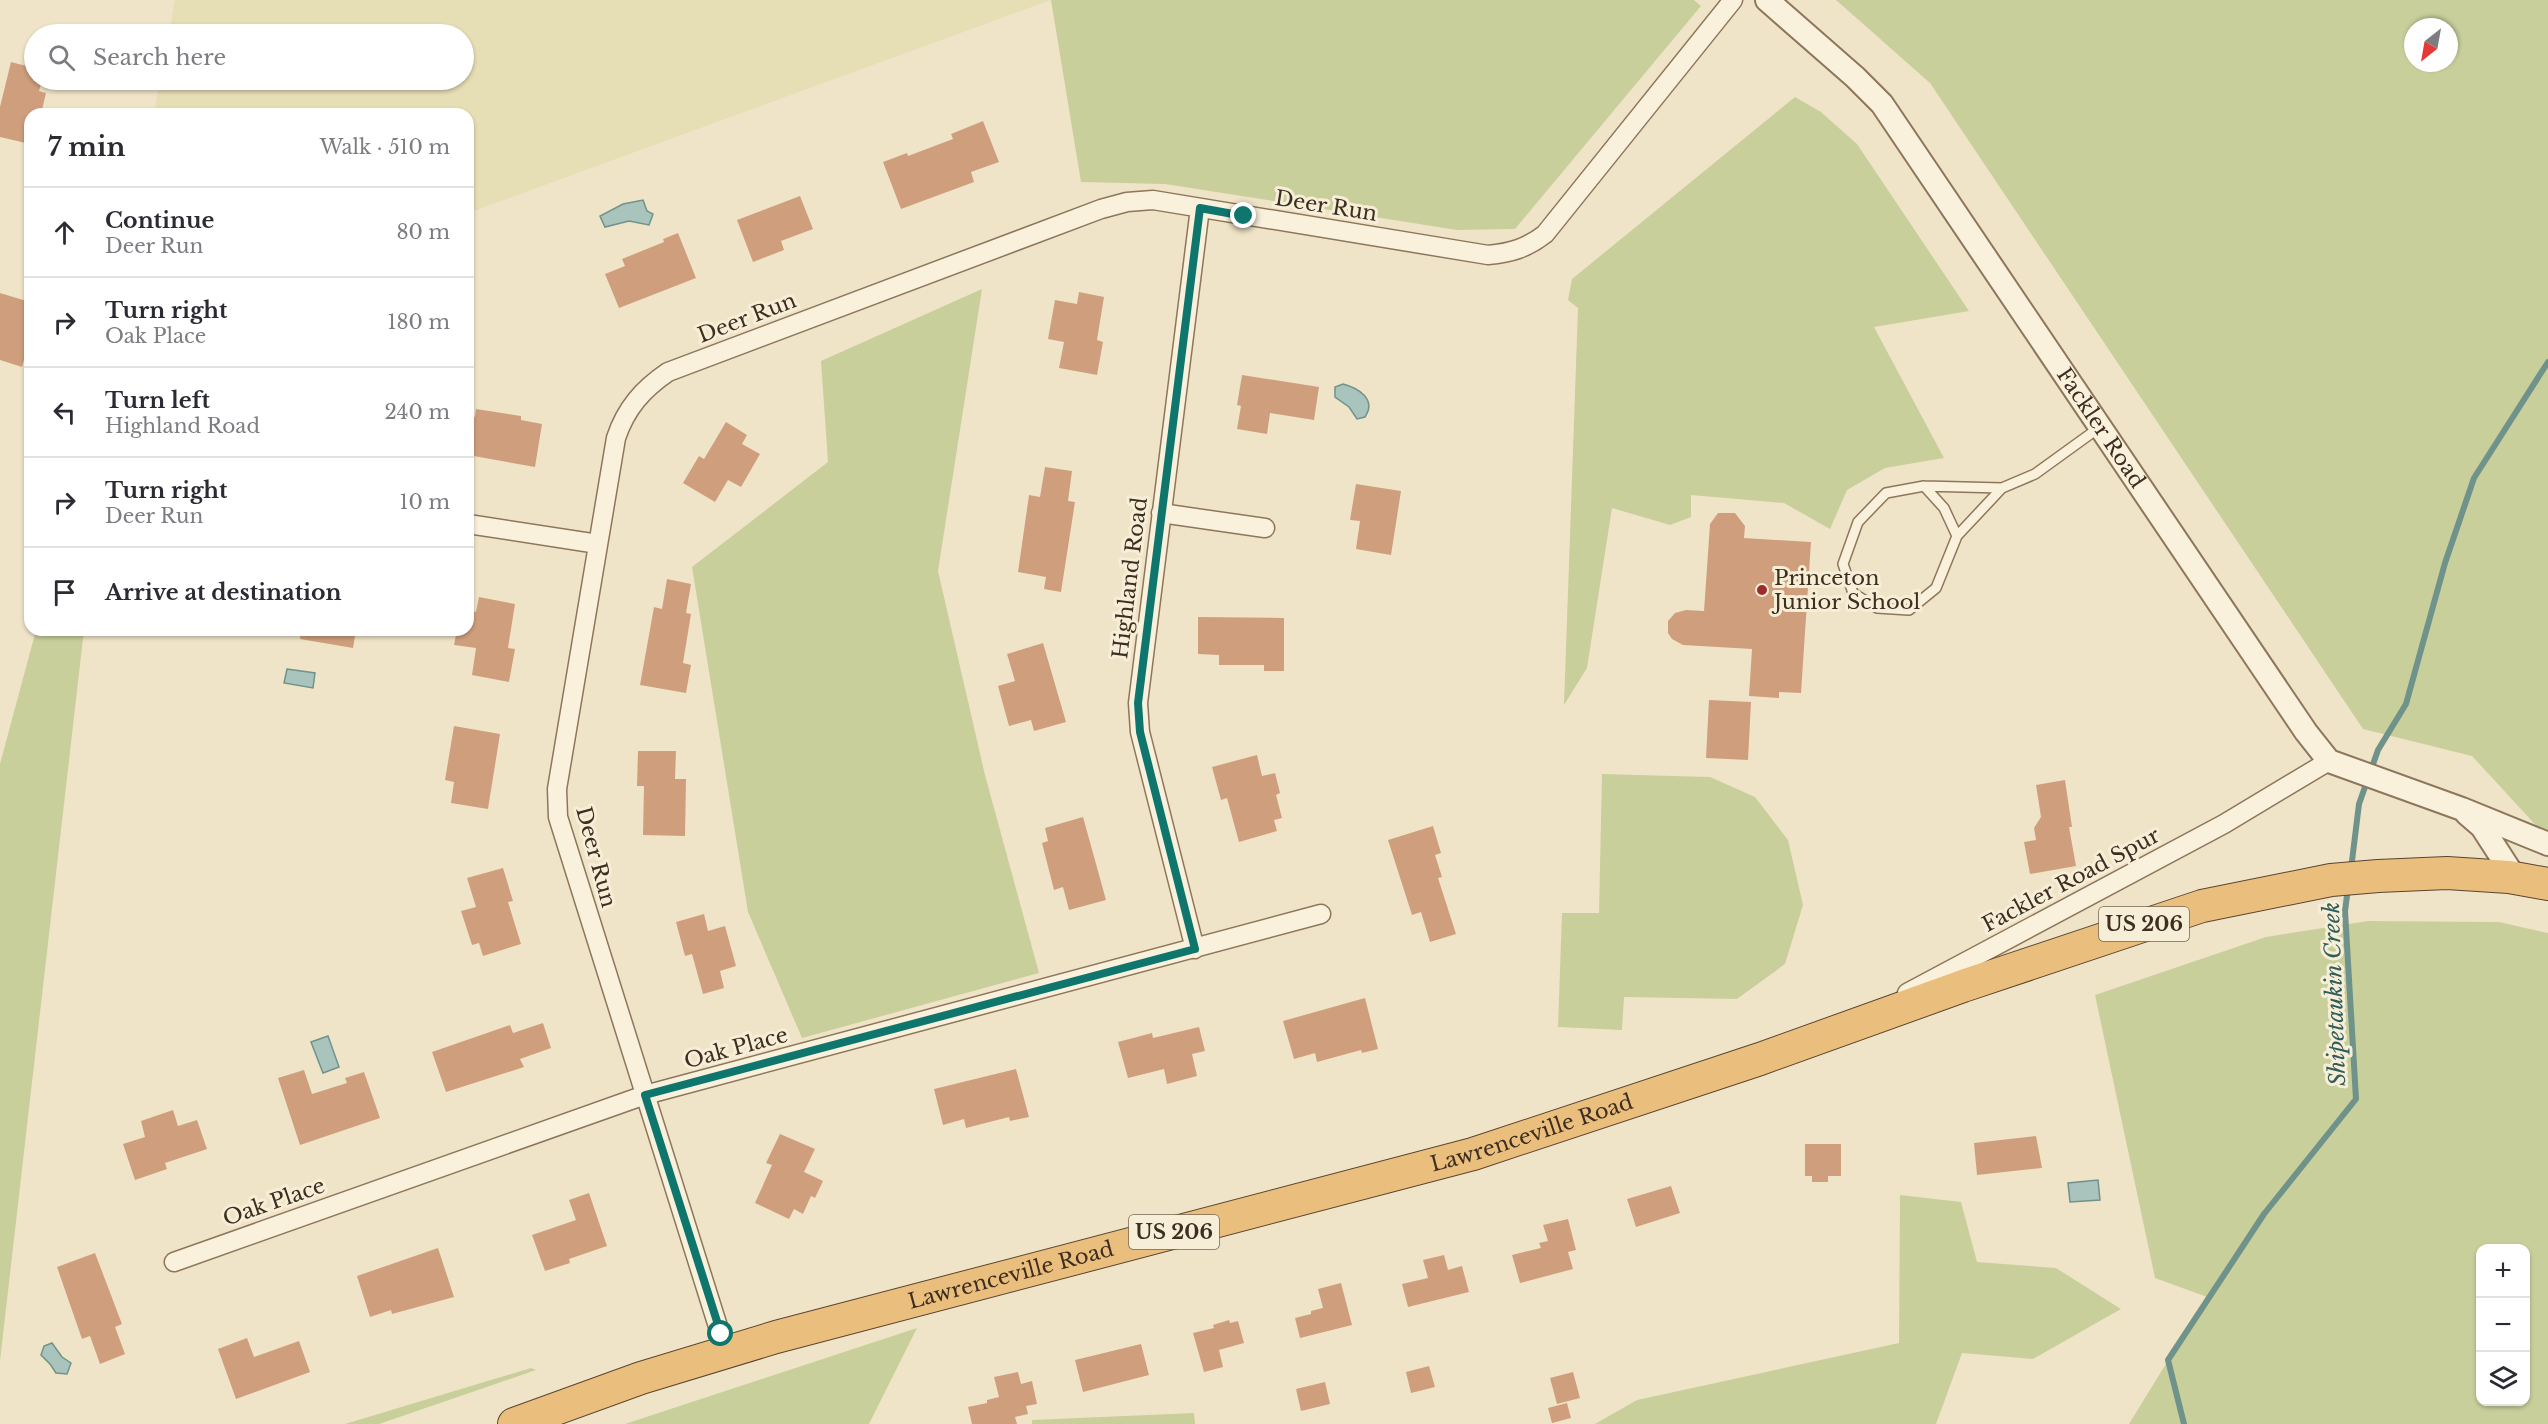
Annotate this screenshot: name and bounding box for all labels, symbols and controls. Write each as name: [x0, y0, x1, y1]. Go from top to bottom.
north arrow: [2404, 18, 2458, 72]
search box: [24, 24, 474, 90]
icon: search: [45, 41, 78, 74]
text: Search here: [93, 44, 226, 71]
text: 7 min: [48, 131, 125, 163]
text: Walk · 510 m: [320, 135, 450, 159]
street label: Deer Run: [1273, 185, 1379, 227]
route end: [1230, 202, 1256, 228]
text: Continue: [105, 207, 214, 234]
icon: ahead: [48, 216, 81, 249]
text: 80 m: [396, 220, 450, 244]
text: Deer Run: [105, 234, 203, 258]
street label: Deer Run: [694, 287, 800, 349]
text: Turn right: [105, 297, 227, 324]
icon: right: [48, 306, 81, 339]
text: 180 m: [387, 310, 450, 334]
text: Oak Place: [105, 324, 206, 348]
street label: Fackler Road: [2051, 363, 2151, 493]
text: Turn left: [105, 387, 210, 414]
icon: left: [48, 396, 81, 429]
text: 240 m: [385, 400, 450, 424]
text: Highland Road: [105, 414, 260, 438]
text: Turn right: [105, 477, 227, 504]
icon: right: [48, 486, 81, 519]
text: 10 m: [400, 490, 450, 514]
street label: Highland Road: [1107, 496, 1153, 660]
text: Deer Run: [105, 504, 203, 528]
place label: Princeton Junior School: [1771, 565, 1920, 615]
icon: arrive: [48, 576, 81, 609]
text: Arrive at destination: [105, 579, 342, 606]
marker: Princeton Junior School: [1755, 583, 1769, 597]
street label: Deer Run: [570, 804, 622, 910]
street label: Fackler Road Spur: [1978, 822, 2164, 938]
water label: Shipetaukin Creek: [2318, 901, 2351, 1087]
road number: US 206: [2099, 907, 2189, 941]
street label: Oak Place: [681, 1022, 791, 1074]
street label: Lawrenceville Road: [1428, 1089, 1636, 1178]
street label: Oak Place: [220, 1172, 328, 1232]
road number: US 206: [1129, 1215, 1219, 1249]
street label: Lawrenceville Road: [905, 1236, 1116, 1315]
map controls: [2476, 1244, 2530, 1406]
button: +: [2476, 1244, 2530, 1298]
button: −: [2476, 1298, 2530, 1352]
route start: [707, 1320, 733, 1346]
button: layers: [2476, 1352, 2530, 1406]

